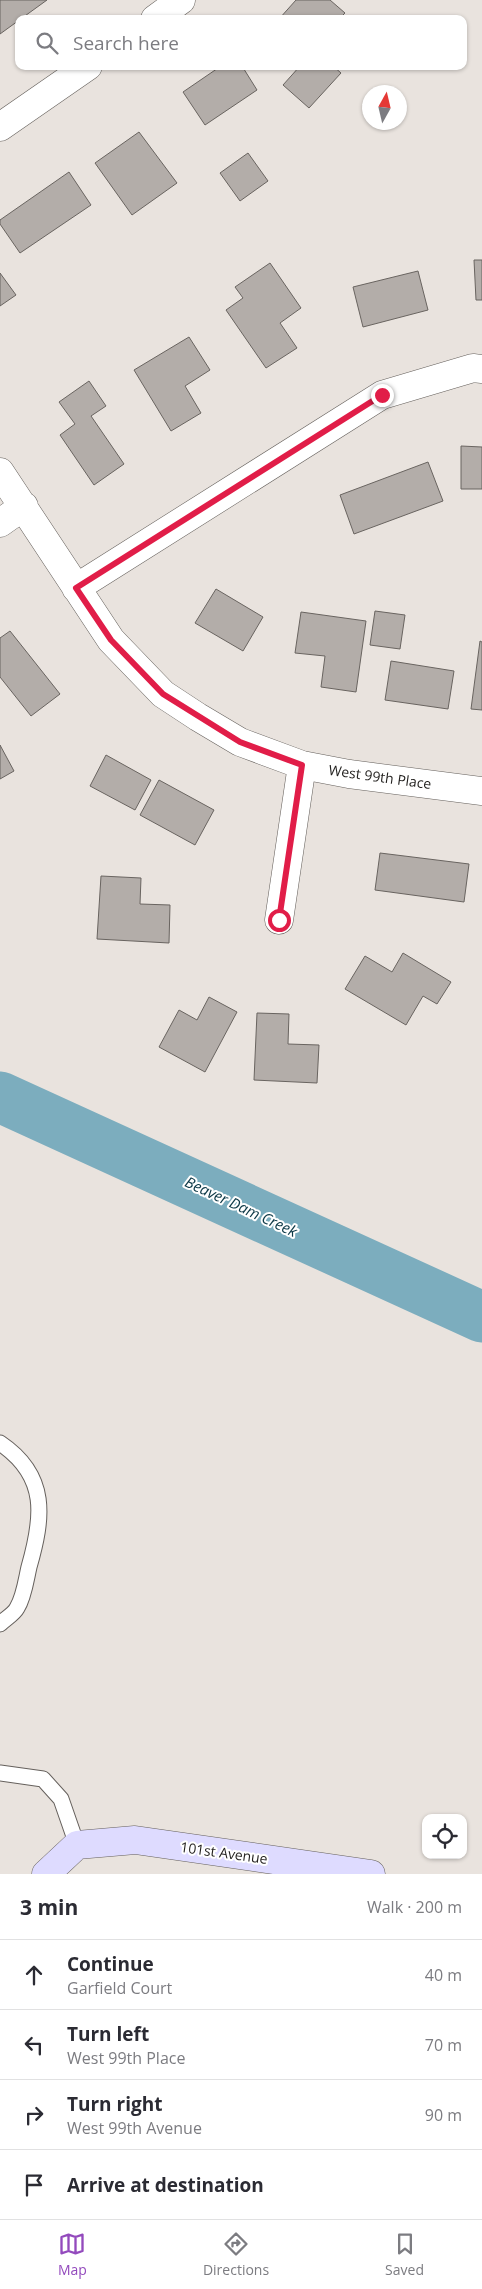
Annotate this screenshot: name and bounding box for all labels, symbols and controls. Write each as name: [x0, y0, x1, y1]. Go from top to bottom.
search box: [15, 15, 467, 70]
icon: search: [33, 29, 61, 57]
text: Search here: [73, 30, 179, 56]
north arrow: [362, 85, 407, 130]
route end: [371, 384, 394, 407]
street label: West 99th Place: [327, 760, 433, 793]
route start: [268, 909, 291, 932]
water label: Beaver Dam Creek: [182, 1171, 301, 1241]
map controls: [422, 1814, 467, 1859]
button: locate: [422, 1814, 467, 1859]
street label: 101st Avenue: [179, 1837, 269, 1868]
text: 3 min: [20, 1893, 78, 1921]
text: Walk · 200 m: [367, 1896, 462, 1918]
text: Continue: [67, 1951, 154, 1977]
icon: ahead: [20, 1961, 48, 1989]
text: 40 m: [425, 1964, 462, 1986]
text: Garfield Court: [67, 1977, 172, 1999]
text: Turn left: [67, 2021, 149, 2047]
icon: left: [20, 2031, 48, 2059]
text: 70 m: [425, 2034, 462, 2056]
text: West 99th Place: [67, 2047, 185, 2069]
text: Turn right: [67, 2091, 162, 2117]
icon: right: [20, 2101, 48, 2129]
text: 90 m: [425, 2104, 462, 2126]
text: West 99th Avenue: [67, 2117, 202, 2139]
icon: arrive: [20, 2171, 48, 2199]
text: Arrive at destination: [67, 2172, 264, 2198]
tab: Map: [58, 2230, 87, 2279]
tab: Directions: [203, 2230, 269, 2279]
tab: Saved: [385, 2230, 424, 2279]

